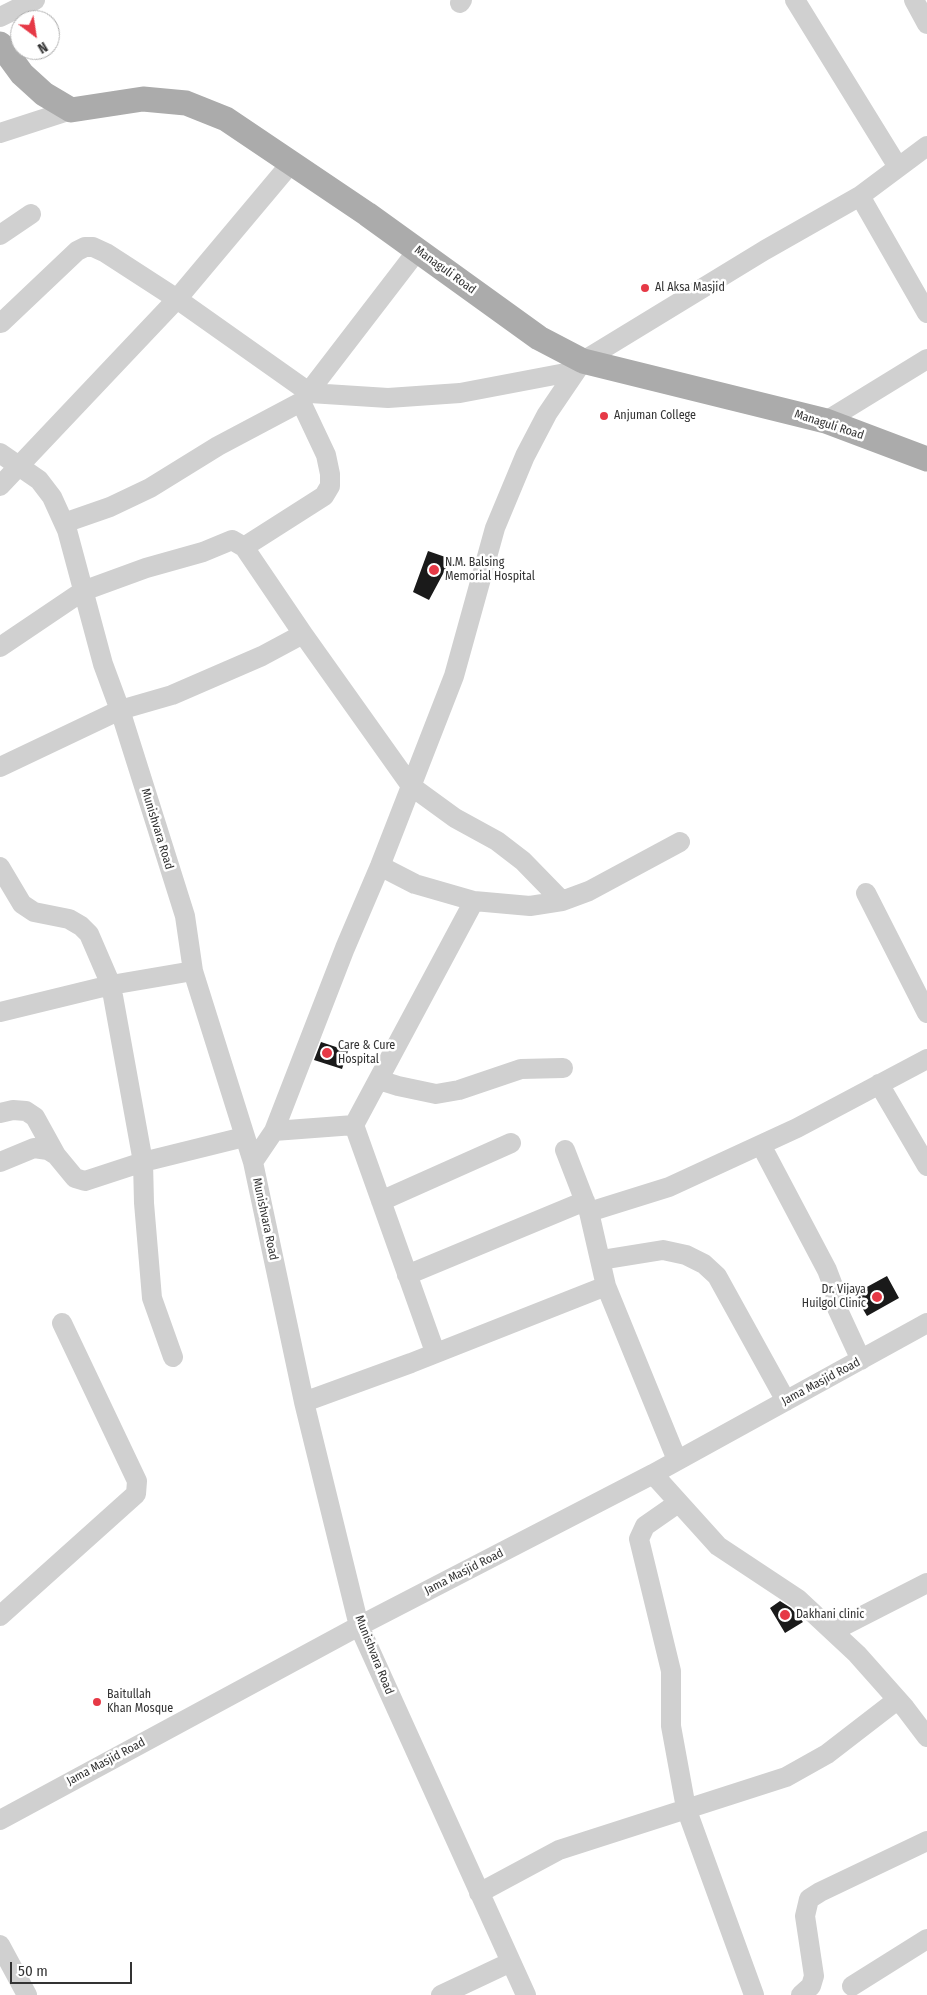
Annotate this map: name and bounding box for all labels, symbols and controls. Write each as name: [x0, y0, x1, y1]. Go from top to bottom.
north arrow: [10, 10, 60, 60]
text: N: [35, 38, 50, 57]
street label: Managuli Road: [412, 243, 478, 297]
place label: Al Aksa Masjid: [655, 281, 725, 295]
marker: Al Aksa Masjid: [639, 282, 651, 294]
street label: Managuli Road: [792, 407, 866, 443]
place label: Anjuman College: [614, 409, 696, 423]
marker: Anjuman College: [598, 410, 610, 422]
place label: N.M. Balsing Memorial Hospital: [445, 556, 535, 584]
marker: N.M. Balsing Memorial Hospital: [427, 563, 441, 577]
street label: Munishvara Road: [138, 787, 176, 871]
place label: Care & Cure Hospital: [338, 1039, 395, 1067]
marker: Care & Cure Hospital: [320, 1046, 334, 1060]
street label: Munishvara Road: [249, 1176, 281, 1262]
place label: Dr. Vijaya Huilgol Clinic: [802, 1283, 866, 1311]
marker: Dr. Vijaya Huilgol Clinic: [870, 1290, 884, 1304]
street label: Jama Masjid Road: [779, 1355, 863, 1409]
street label: Jama Masjid Road: [422, 1546, 506, 1598]
marker: Dakhani clinic: [778, 1608, 792, 1622]
place label: Dakhani clinic: [796, 1608, 865, 1622]
street label: Munishvara Road: [352, 1613, 396, 1697]
place label: Baitullah Khan Mosque: [107, 1688, 173, 1716]
marker: Baitullah Khan Mosque: [91, 1696, 103, 1708]
street label: Jama Masjid Road: [64, 1735, 148, 1789]
scale bar: [12, 1952, 135, 1984]
text: 50 m: [18, 1962, 48, 1980]

